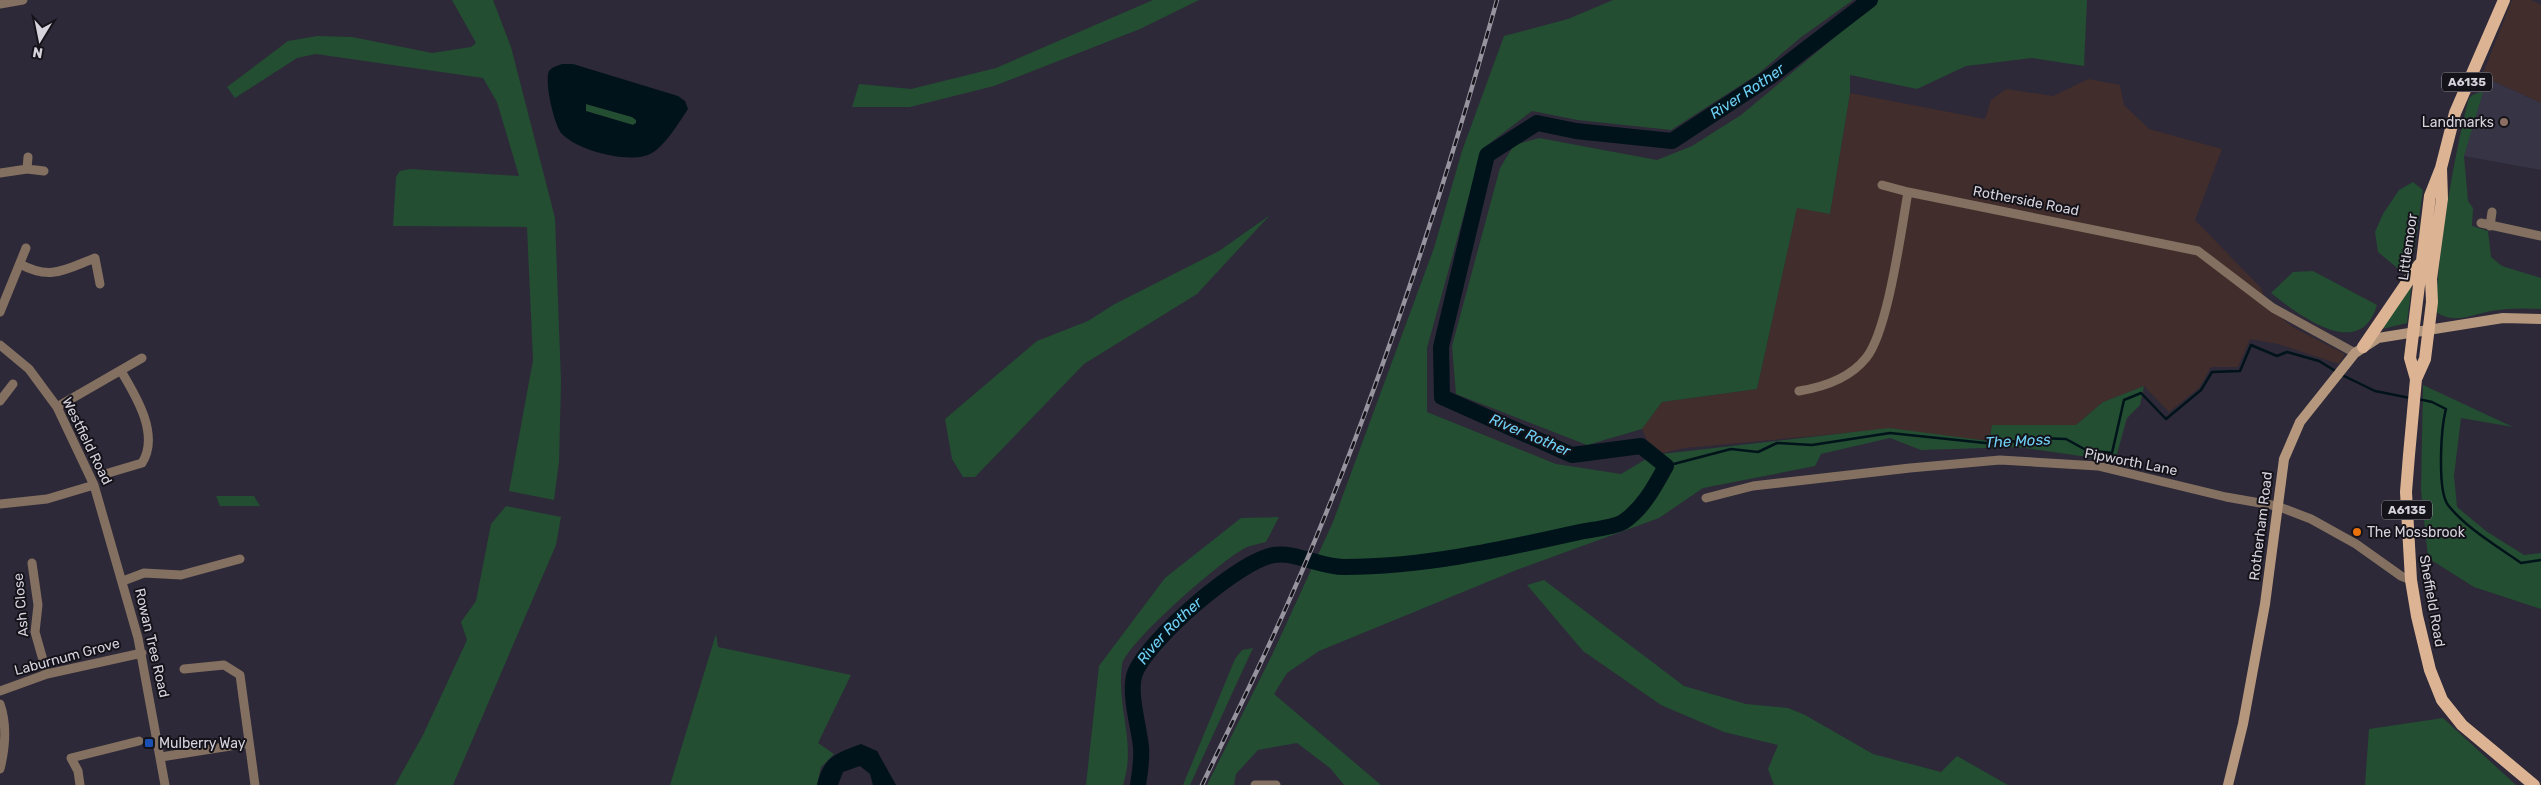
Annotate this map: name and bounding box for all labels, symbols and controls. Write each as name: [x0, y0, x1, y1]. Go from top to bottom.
north arrow: [15, 15, 65, 65]
text: N: [31, 43, 44, 62]
water label: River Rother: [1706, 59, 1789, 123]
road number: A6135: [2442, 72, 2492, 91]
place label: Landmarks: [2422, 114, 2494, 131]
marker: Landmarks: [2498, 116, 2510, 128]
street label: Rotherside Road: [1972, 182, 2080, 220]
street label: Littlemoor: [2395, 212, 2421, 282]
street label: Westfield Road: [58, 394, 116, 488]
water label: River Rother: [1487, 410, 1574, 461]
water label: The Moss: [1985, 430, 2051, 452]
street label: Pipworth Lane: [2083, 445, 2179, 479]
street label: Rotherham Road: [2246, 471, 2276, 581]
road number: A6135: [2382, 500, 2432, 520]
place label: The Mossbrook: [2367, 524, 2466, 541]
marker: The Mossbrook: [2351, 526, 2363, 538]
street label: Sheffield Road: [2416, 554, 2448, 648]
street label: Ash Close: [10, 572, 32, 638]
street label: Rowan Tree Road: [131, 587, 173, 699]
water label: River Rother: [1133, 593, 1207, 668]
street label: Laburnum Grove: [12, 635, 122, 679]
place label: Mulberry Way: [159, 735, 246, 752]
marker: Mulberry Way: [143, 737, 155, 749]

